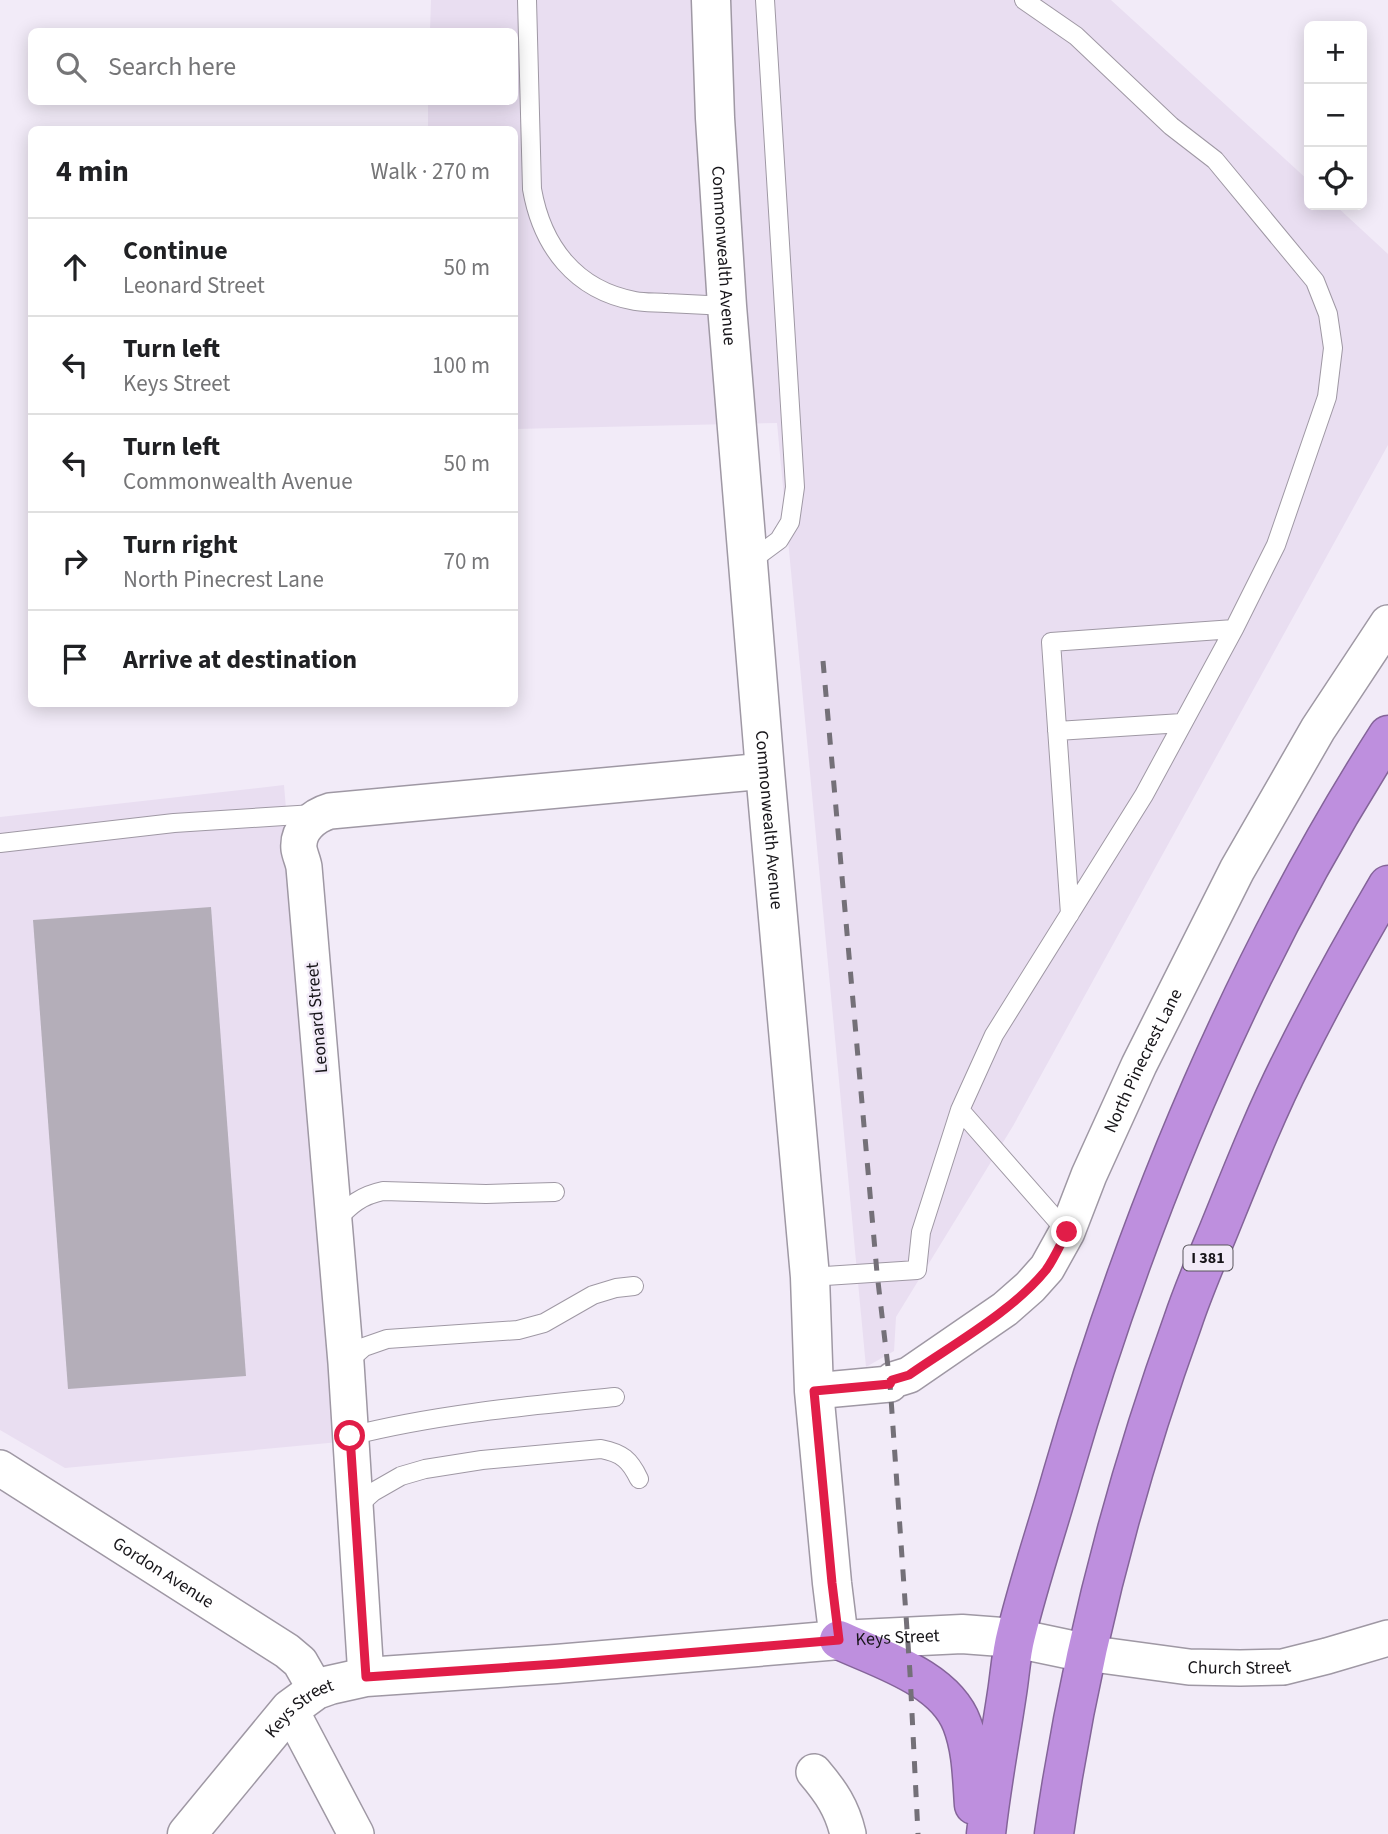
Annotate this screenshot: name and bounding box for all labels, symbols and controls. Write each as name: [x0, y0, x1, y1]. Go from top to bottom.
map controls: [1304, 21, 1367, 210]
button: +: [1304, 21, 1367, 84]
search box: [28, 28, 518, 105]
icon: search: [52, 48, 90, 86]
text: Search here: [108, 48, 236, 85]
button: −: [1304, 84, 1367, 147]
button: locate: [1304, 147, 1367, 210]
text: 4 min: [56, 150, 129, 193]
text: Walk · 270 m: [371, 155, 490, 188]
street label: Commonwealth Avenue: [706, 165, 743, 346]
text: Continue: [123, 232, 228, 269]
icon: ahead: [56, 248, 94, 286]
text: 50 m: [443, 251, 490, 284]
text: Leonard Street: [123, 269, 265, 302]
text: Turn left: [123, 330, 220, 367]
icon: left: [56, 346, 94, 384]
text: 100 m: [432, 349, 490, 382]
text: Keys Street: [123, 367, 230, 400]
text: Turn left: [123, 428, 220, 465]
icon: left: [56, 444, 94, 482]
text: 50 m: [443, 447, 490, 480]
text: Commonwealth Avenue: [123, 465, 353, 498]
text: Turn right: [123, 526, 238, 563]
icon: right: [56, 542, 94, 580]
text: 70 m: [443, 545, 490, 578]
text: North Pinecrest Lane: [123, 563, 324, 596]
icon: arrive: [56, 640, 94, 678]
text: Arrive at destination: [123, 641, 357, 678]
street label: Commonwealth Avenue: [749, 729, 790, 911]
street label: Leonard Street: [300, 962, 334, 1074]
street label: North Pinecrest Lane: [1097, 984, 1188, 1137]
route end: [1051, 1216, 1082, 1247]
road number: I 381: [1184, 1246, 1232, 1270]
route start: [334, 1420, 365, 1451]
street label: Gordon Avenue: [108, 1531, 219, 1614]
street label: Keys Street: [855, 1623, 940, 1652]
street label: Church Street: [1187, 1653, 1293, 1681]
street label: Keys Street: [259, 1672, 337, 1743]

